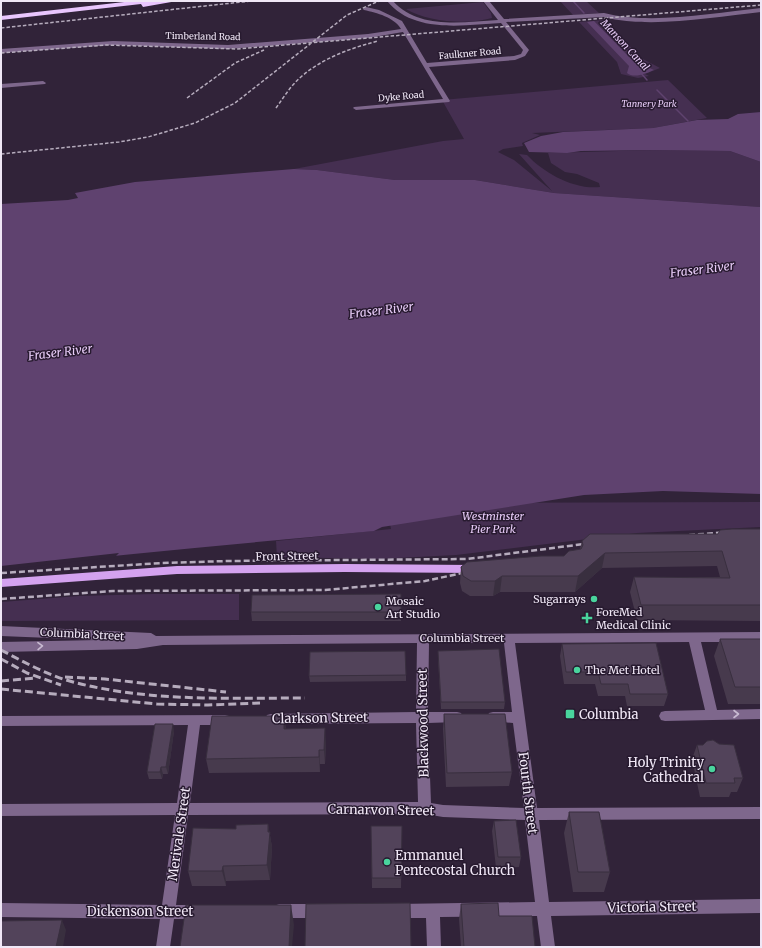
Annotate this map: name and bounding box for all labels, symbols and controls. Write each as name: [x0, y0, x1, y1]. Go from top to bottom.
water label: Manson Canal: [597, 16, 652, 74]
street label: Timberland Road: [165, 30, 241, 42]
street label: Faulkner Road: [438, 45, 502, 61]
street label: Dyke Road: [378, 88, 425, 103]
park label: Tannery Park: [621, 98, 677, 109]
water label: Fraser River: [668, 257, 736, 281]
water label: Fraser River: [347, 298, 415, 322]
water label: Fraser River: [26, 340, 94, 364]
park label: Westminster Pier Park: [462, 509, 524, 536]
street label: Front Street: [255, 548, 319, 564]
place label: Sugarrays: [533, 592, 586, 606]
place label: Mosaic Art Studio: [385, 594, 440, 621]
marker: Sugarrays: [589, 594, 599, 604]
marker: Mosaic Art Studio: [373, 602, 383, 612]
place label: ForeMed Medical Clinic: [596, 605, 671, 632]
marker: ForeMed Medical Clinic: [581, 612, 593, 624]
street label: Columbia Street: [39, 625, 125, 643]
street label: Columbia Street: [420, 631, 505, 645]
one-way arrow: [37, 642, 43, 650]
place label: The Met Hotel: [585, 663, 661, 677]
marker: The Met Hotel: [572, 665, 582, 675]
street label: Blackwood Street: [414, 668, 432, 778]
place label: Columbia: [579, 706, 639, 723]
marker: Columbia: [564, 708, 576, 720]
street label: Clarkson Street: [272, 709, 368, 727]
one-way arrow: [733, 710, 739, 718]
street label: Fourth Street: [515, 751, 541, 835]
place label: Holy Trinity Cathedral: [627, 754, 704, 786]
marker: Holy Trinity Cathedral: [707, 764, 717, 774]
street label: Merivale Street: [164, 786, 194, 882]
street label: Carnarvon Street: [327, 801, 435, 819]
place label: Emmanuel Pentecostal Church: [395, 847, 516, 879]
marker: Emmanuel Pentecostal Church: [382, 857, 392, 867]
street label: Victoria Street: [606, 898, 697, 916]
street label: Dickenson Street: [87, 903, 193, 920]

